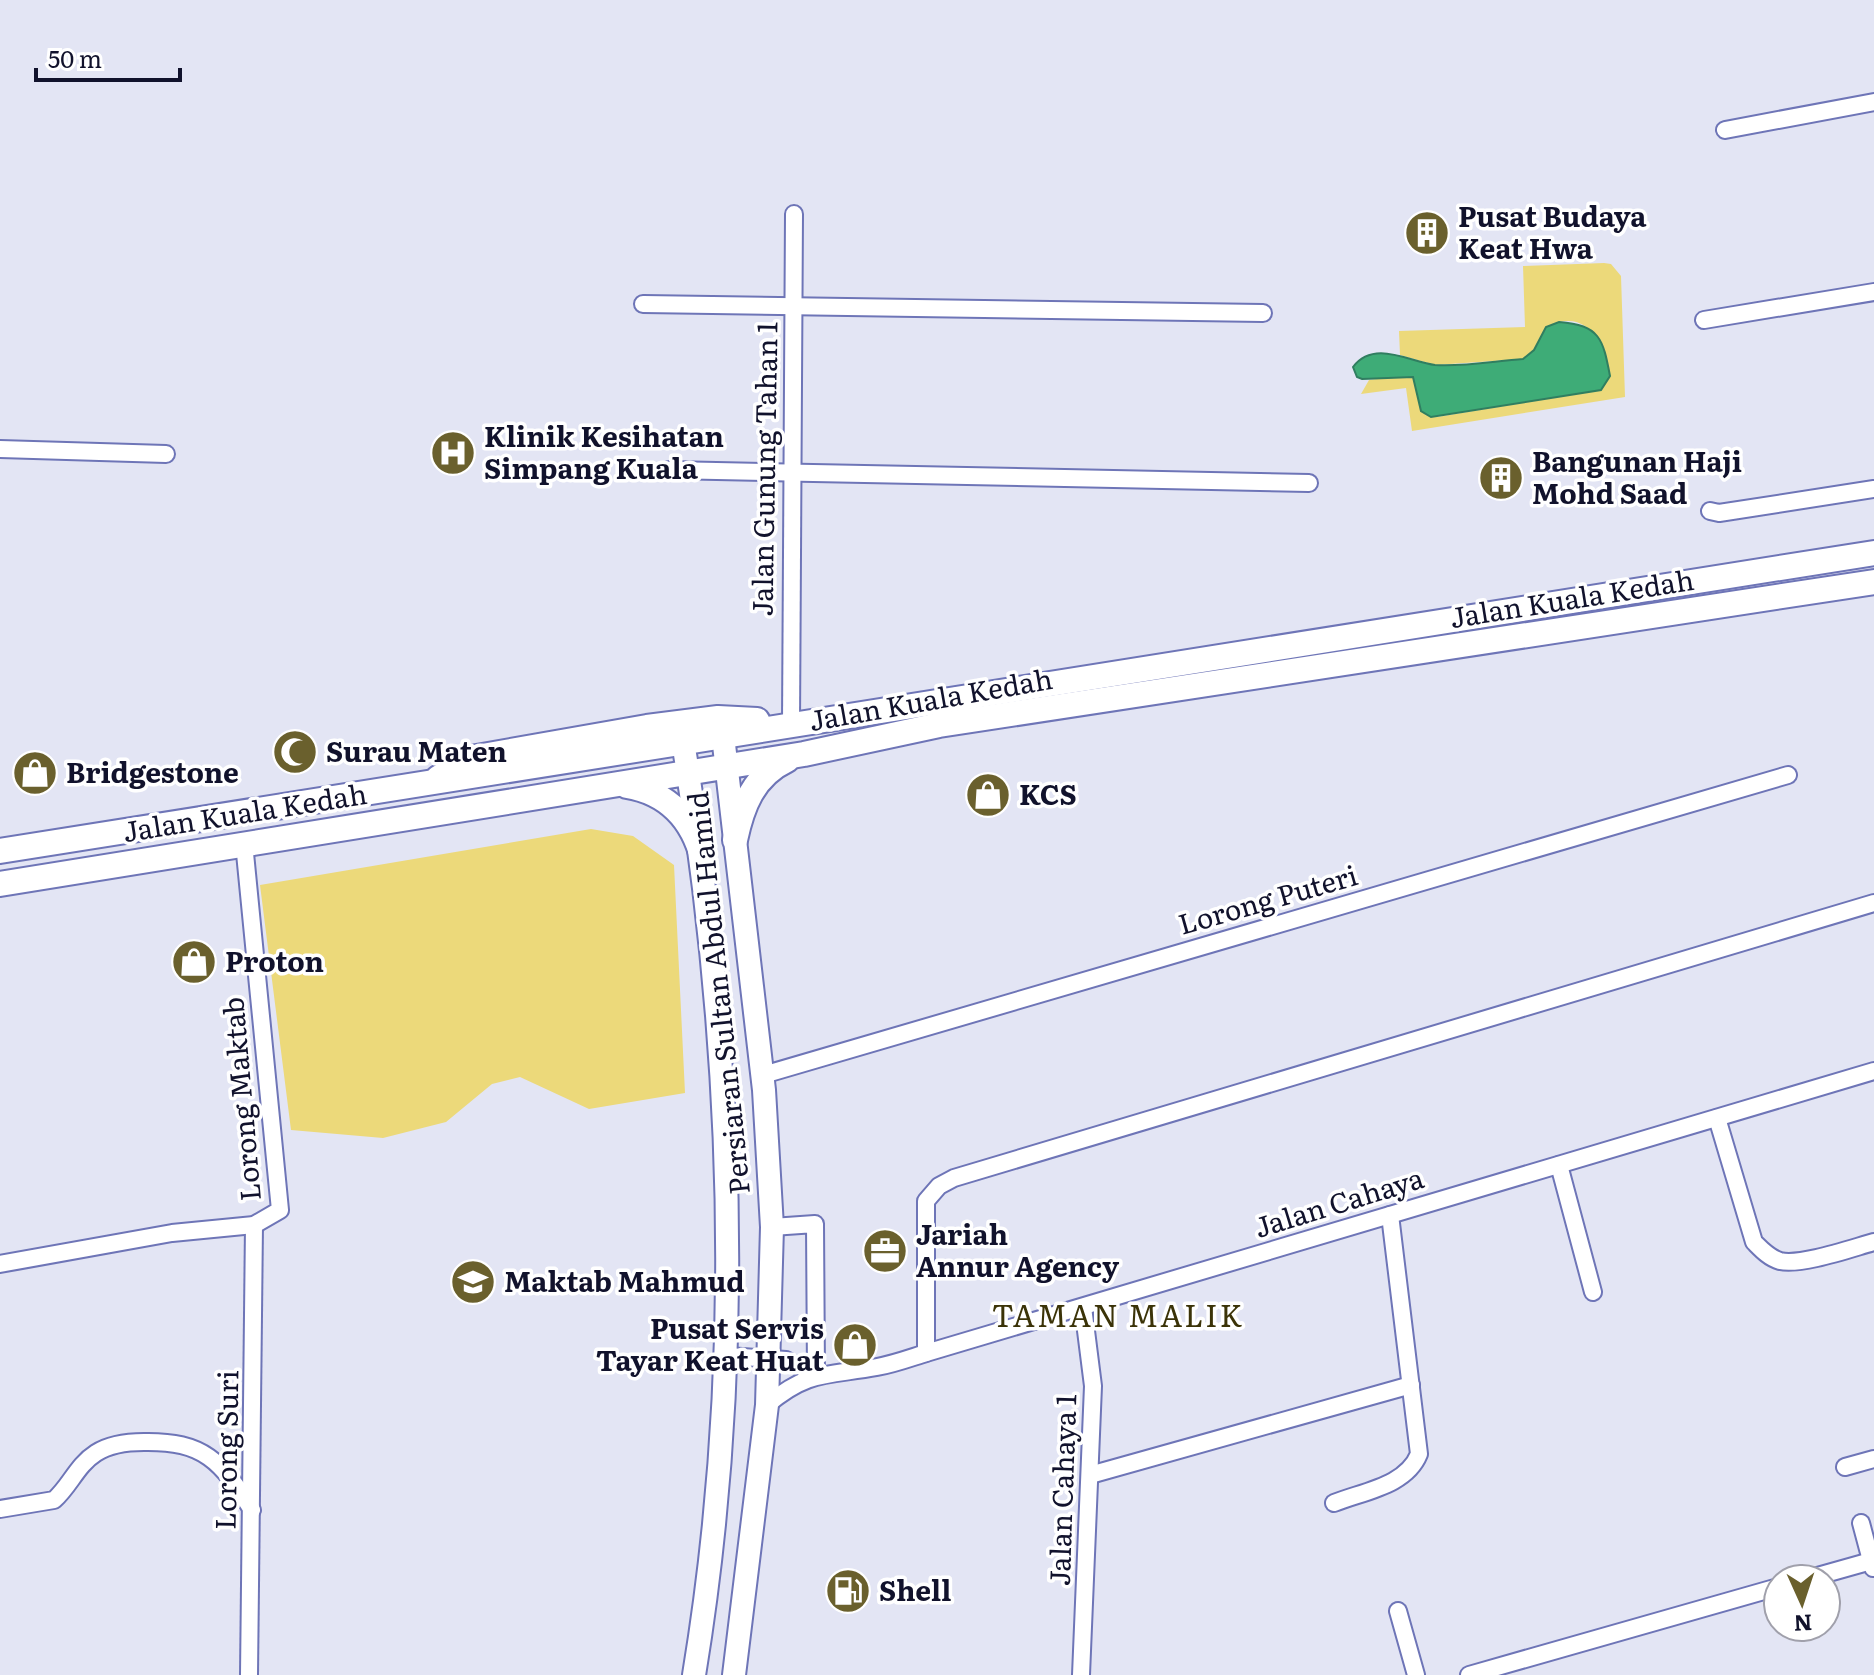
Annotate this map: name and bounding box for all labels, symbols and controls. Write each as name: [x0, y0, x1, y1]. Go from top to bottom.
scale bar: [36, 32, 180, 82]
text: 50 m: [48, 40, 102, 75]
place label: Pusat Budaya Keat Hwa: [1458, 194, 1647, 268]
building icon: Pusat Budaya Keat Hwa: [1403, 209, 1451, 257]
street label: Jalan Gunung Tahan 1: [739, 321, 787, 617]
place label: Klinik Kesihatan Simpang Kuala: [484, 414, 724, 488]
hospital icon: Klinik Kesihatan Simpang Kuala: [429, 429, 477, 477]
place label: Bangunan Haji Mohd Saad: [1532, 439, 1742, 513]
building icon: Bangunan Haji Mohd Saad: [1477, 454, 1525, 502]
street label: Jalan Kuala Kedah: [1447, 557, 1697, 637]
street label: Jalan Kuala Kedah: [806, 656, 1056, 740]
mosque icon: Surau Maten: [271, 728, 319, 776]
place label: Surau Maten: [326, 729, 507, 771]
shop icon: Bridgestone: [11, 749, 59, 797]
place label: Bridgestone: [66, 750, 239, 792]
street label: Jalan Kuala Kedah: [120, 771, 370, 851]
shop icon: KCS: [964, 771, 1012, 819]
place label: KCS: [1019, 772, 1077, 814]
street label: Persiaran Sultan Abdul Hamid: [675, 790, 759, 1197]
street label: Lorong Puteri: [1173, 852, 1362, 944]
shop icon: Proton: [170, 938, 218, 986]
place label: Proton: [225, 939, 324, 981]
street label: Lorong Maktab: [210, 995, 270, 1203]
street label: Jalan Cahaya: [1249, 1155, 1428, 1247]
place label: Jariah Annur Agency: [916, 1212, 1120, 1286]
office icon: Jariah Annur Agency: [861, 1227, 909, 1275]
school or university icon: Maktab Mahmud: [449, 1258, 497, 1306]
place label: Maktab Mahmud: [504, 1259, 745, 1301]
district label: TAMAN MALIK: [992, 1292, 1244, 1336]
place label: Pusat Servis Tayar Keat Huat: [596, 1306, 825, 1380]
shop icon: Pusat Servis Tayar Keat Huat: [831, 1321, 879, 1369]
street label: Lorong Suri: [203, 1370, 247, 1530]
street label: Jalan Cahaya 1: [1037, 1393, 1085, 1587]
north arrow: [1762, 1563, 1842, 1643]
fuel station icon: Shell: [824, 1567, 872, 1615]
place label: Shell: [879, 1568, 951, 1610]
text: N: [1793, 1608, 1813, 1641]

